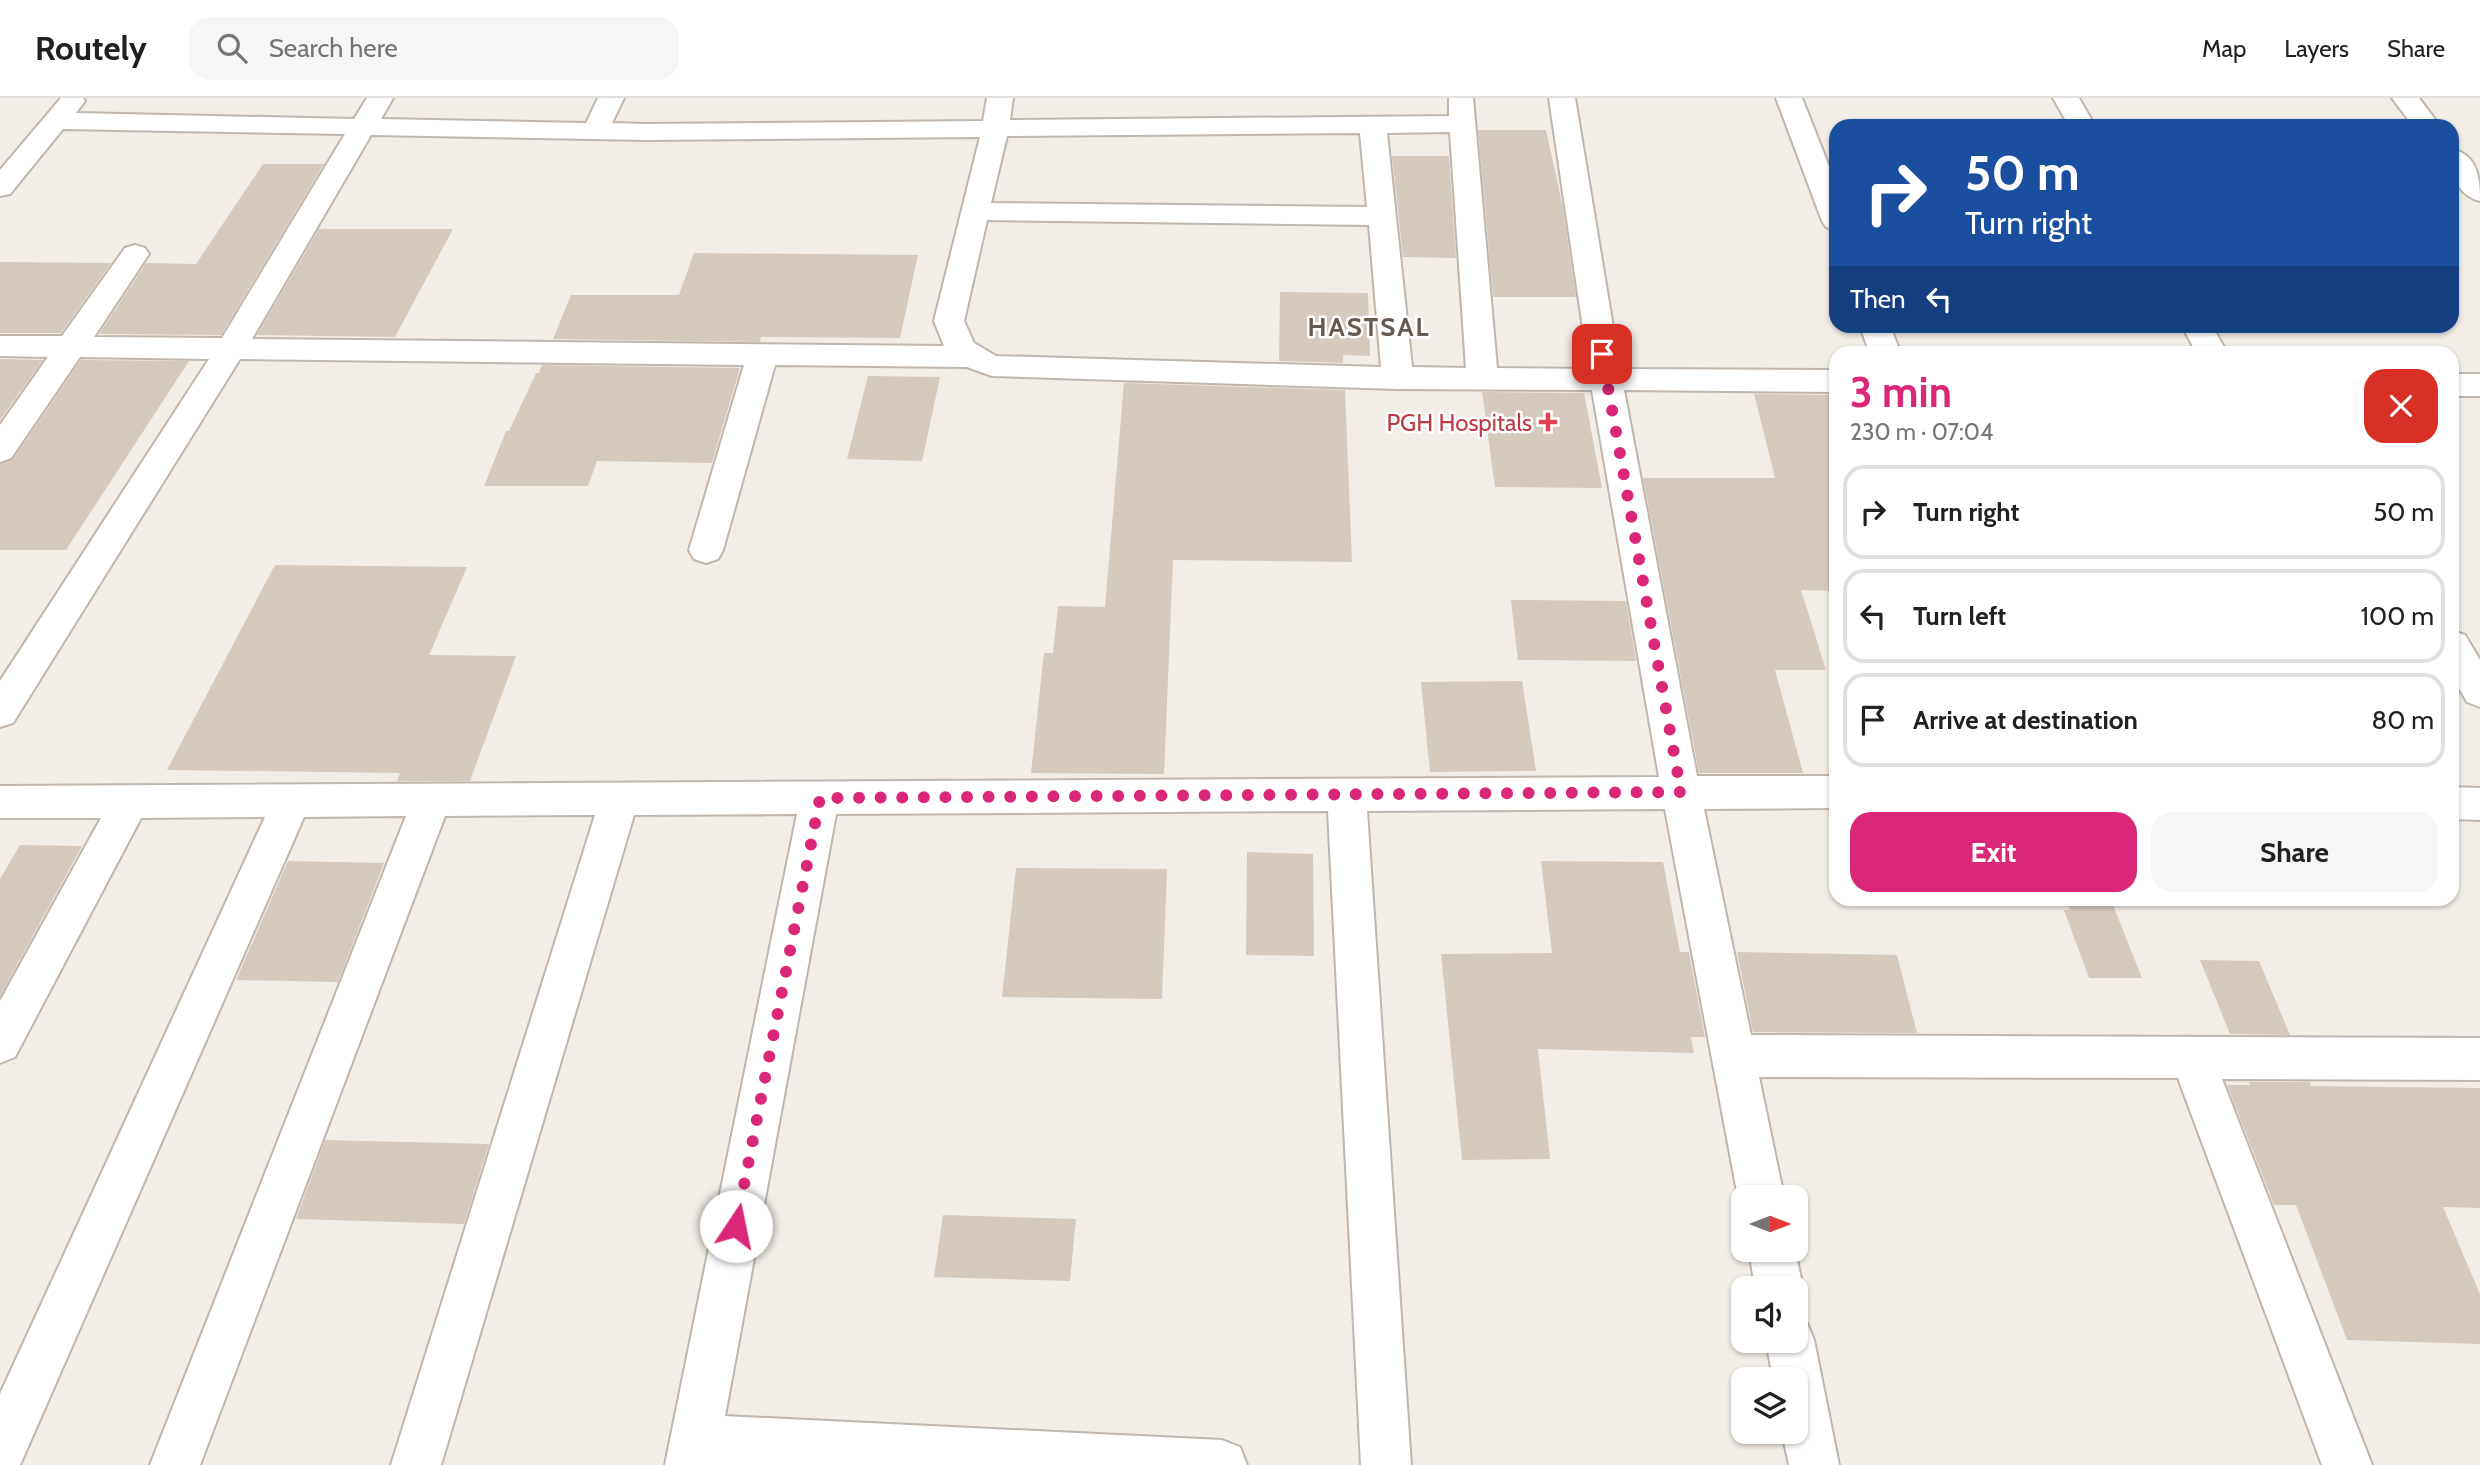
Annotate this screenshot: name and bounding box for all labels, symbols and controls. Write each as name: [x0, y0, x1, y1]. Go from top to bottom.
search box: [189, 17, 679, 80]
text: Routely: [35, 28, 147, 68]
icon: search: [213, 29, 251, 67]
text: Search here: [269, 32, 398, 64]
text: Map: [2202, 34, 2246, 63]
text: Layers: [2284, 34, 2349, 63]
text: Share: [2387, 34, 2445, 63]
text: 50 m: [1965, 143, 2080, 202]
icon: right: [1850, 147, 1941, 238]
text: Turn right: [1965, 203, 2092, 242]
icon: left: [1920, 280, 1958, 318]
text: Then: [1850, 283, 1906, 315]
district label: HASTSAL: [1307, 311, 1431, 343]
pin: [1572, 324, 1632, 384]
icon: arrive: [1583, 335, 1621, 373]
text: 3 min: [1850, 366, 1952, 418]
button: close: [2364, 369, 2438, 443]
place label: PGH Hospitals: [1386, 408, 1532, 437]
marker: PGH Hospitals: [1538, 412, 1558, 432]
text: 230 m · 07:04: [1850, 418, 1993, 446]
icon: right: [1854, 493, 1892, 531]
text: Turn right: [1913, 496, 2019, 528]
text: 50 m: [2373, 496, 2434, 528]
icon: left: [1854, 597, 1892, 635]
text: Turn left: [1913, 600, 2006, 632]
text: 100 m: [2361, 600, 2434, 632]
icon: arrive: [1854, 701, 1892, 739]
text: Arrive at destination: [1913, 704, 2138, 736]
text: 80 m: [2371, 704, 2434, 736]
button: Exit: [1850, 812, 2137, 892]
button: Share: [2151, 812, 2438, 892]
north arrow: [1731, 1185, 1808, 1262]
map controls: [1731, 1185, 1808, 1444]
position arrow: [699, 1189, 773, 1263]
button: sound: [1731, 1276, 1808, 1353]
button: layers: [1731, 1367, 1808, 1444]

